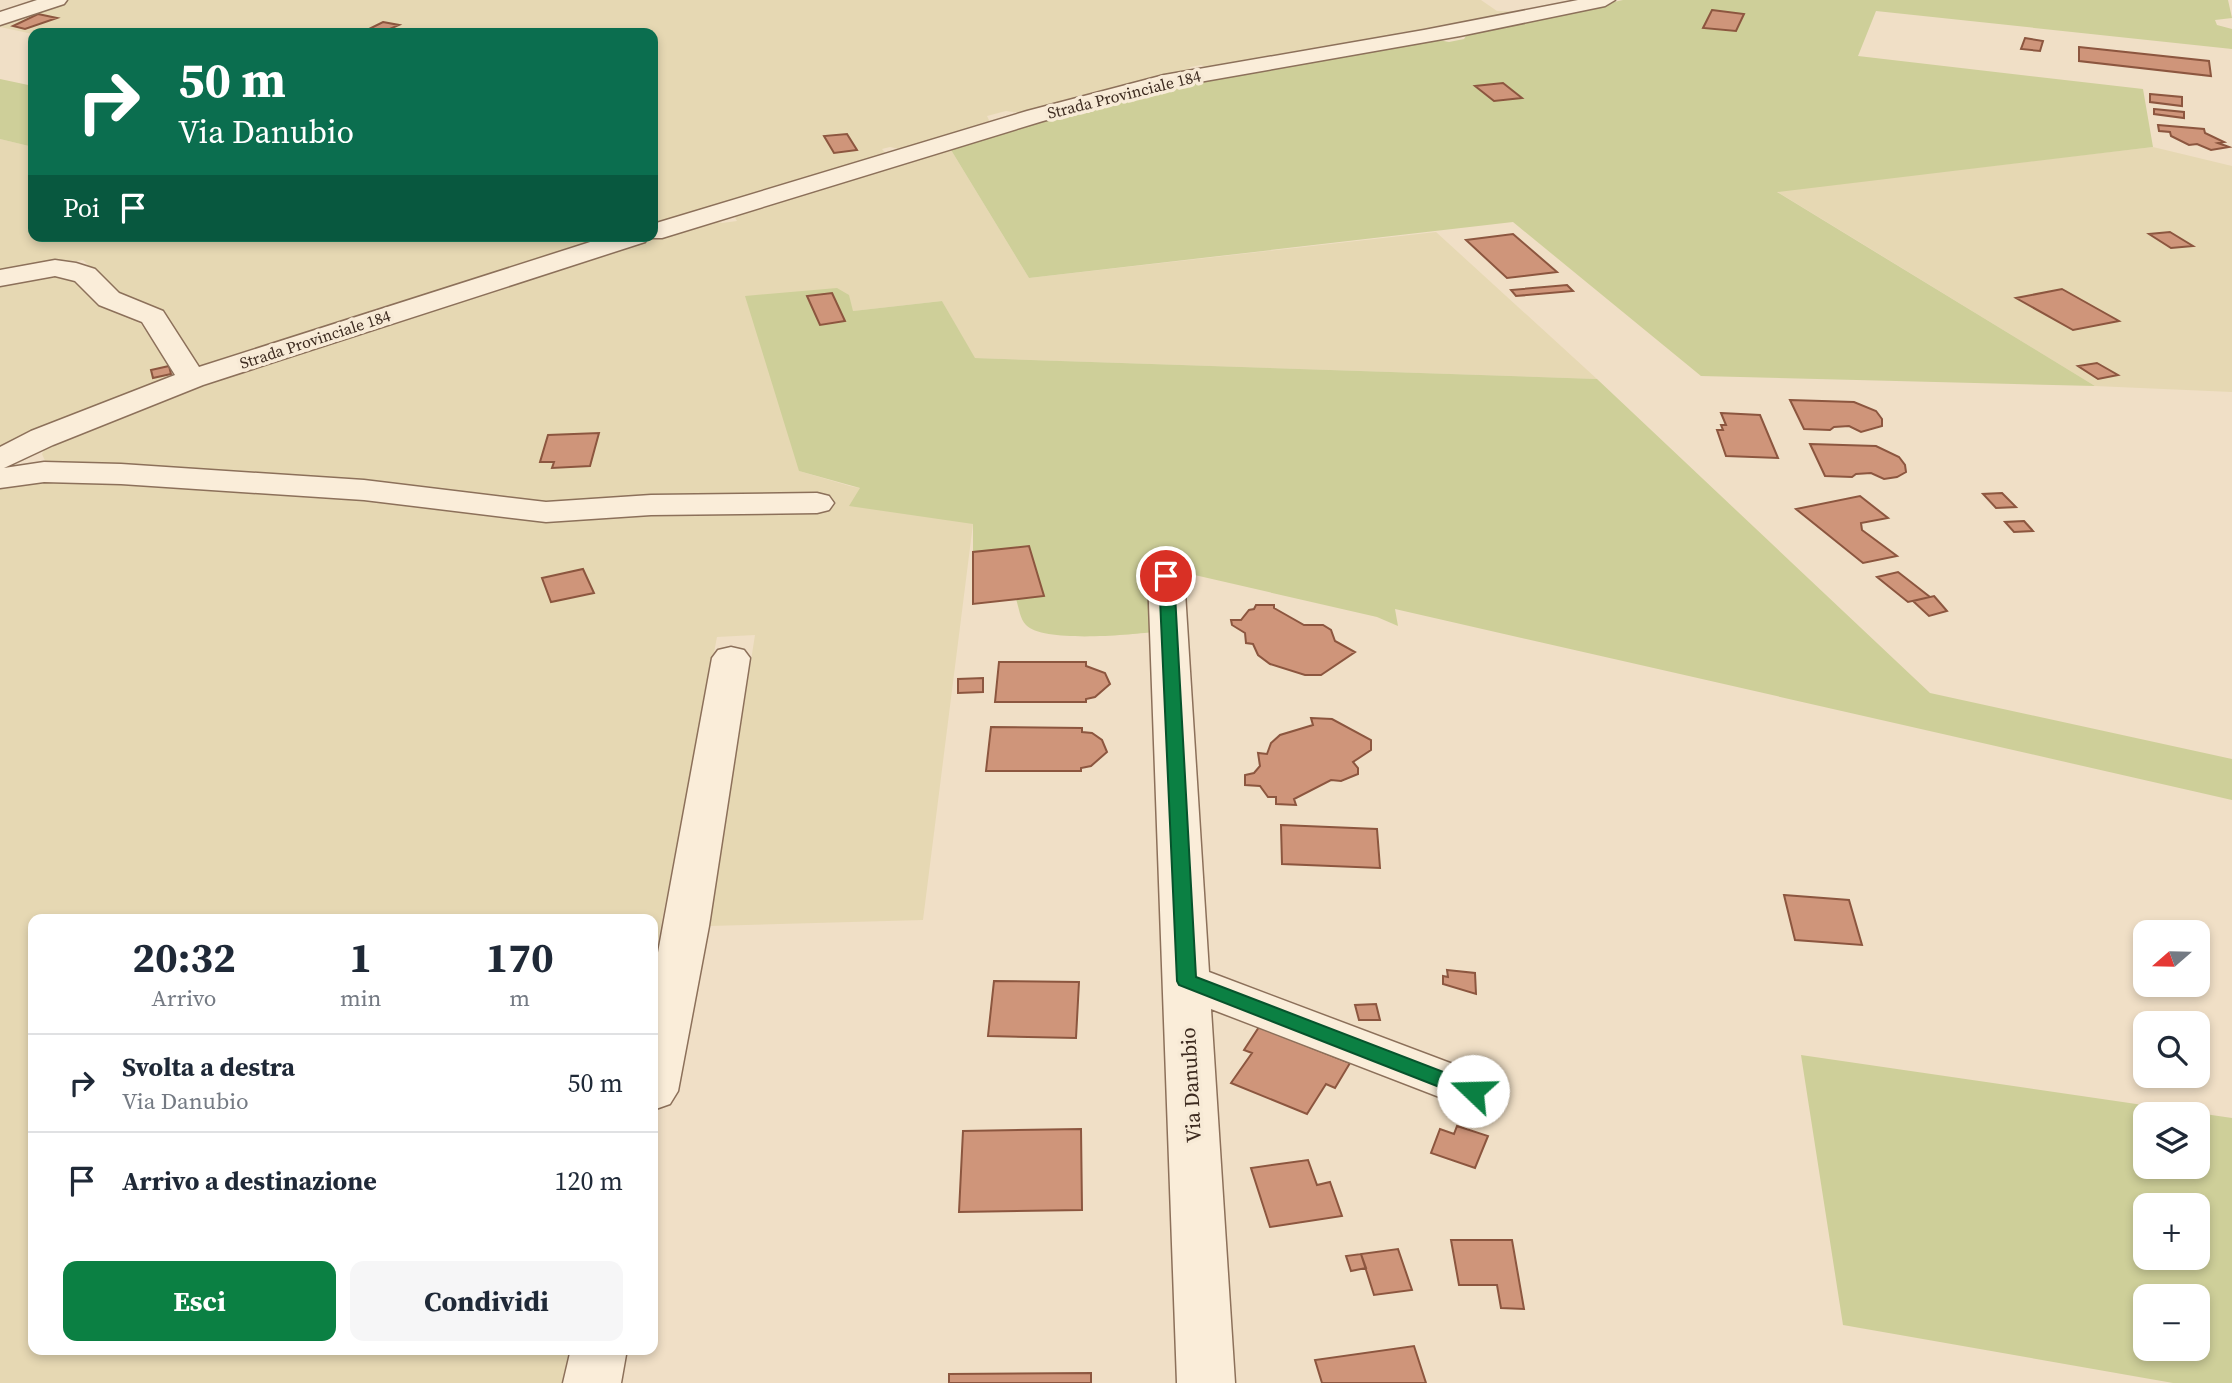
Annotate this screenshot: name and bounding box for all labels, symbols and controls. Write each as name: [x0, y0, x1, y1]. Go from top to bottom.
text: 50 m: [178, 46, 286, 113]
icon: right: [63, 56, 154, 147]
street label: Strada Provinciale 184: [1045, 64, 1203, 124]
text: Via Danubio: [178, 110, 354, 154]
icon: arrive: [114, 189, 152, 227]
text: Poi: [63, 190, 100, 226]
street label: Strada Provinciale 184: [237, 304, 393, 374]
pin: [1136, 546, 1196, 606]
icon: arrive: [1147, 557, 1185, 595]
north arrow: [2133, 920, 2210, 998]
map controls: [2133, 920, 2210, 1361]
text: 20:32: [132, 928, 236, 986]
text: 1: [349, 928, 372, 986]
text: 170: [486, 928, 554, 986]
text: Arrivo: [151, 982, 216, 1014]
text: min: [340, 982, 381, 1014]
text: m: [509, 982, 530, 1014]
button: search: [2133, 1011, 2210, 1088]
street label: Via Danubio: [1173, 1027, 1208, 1144]
text: Svolta a destra: [122, 1049, 295, 1085]
position arrow: [1436, 1054, 1510, 1128]
icon: right: [63, 1064, 101, 1102]
text: 50 m: [568, 1065, 623, 1101]
text: Via Danubio: [122, 1085, 249, 1117]
button: layers: [2133, 1102, 2210, 1179]
icon: arrive: [63, 1162, 101, 1200]
text: Arrivo a destinazione: [122, 1163, 377, 1199]
text: 120 m: [555, 1163, 623, 1199]
button: +: [2133, 1193, 2210, 1270]
button: Esci: [63, 1261, 336, 1341]
button: Condividi: [350, 1261, 623, 1341]
button: −: [2133, 1284, 2210, 1361]

